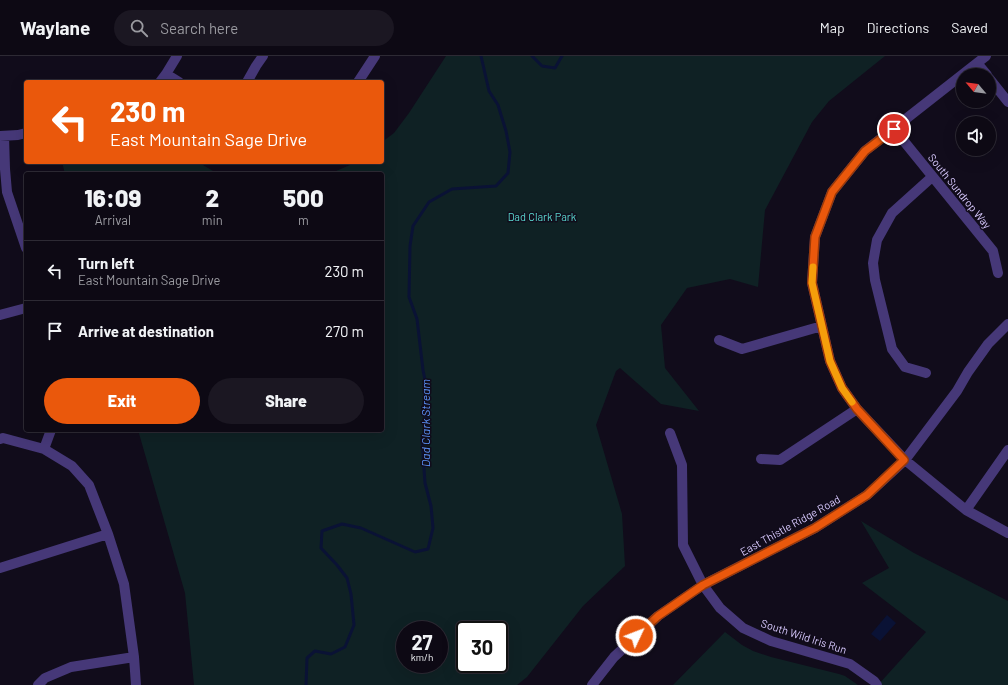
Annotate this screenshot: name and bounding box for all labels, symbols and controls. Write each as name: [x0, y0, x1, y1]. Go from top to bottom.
search box: [114, 10, 394, 46]
text: Waylane: [20, 16, 90, 39]
icon: search: [128, 17, 150, 39]
text: Search here: [160, 19, 238, 37]
text: Map: [820, 19, 845, 36]
text: Directions: [867, 19, 929, 36]
text: Saved: [951, 19, 988, 36]
north arrow: [956, 68, 996, 108]
map controls: [956, 68, 996, 156]
text: 230 m: [110, 94, 185, 128]
icon: left: [44, 96, 96, 148]
pin: [877, 112, 911, 146]
button: sound: [956, 116, 996, 156]
icon: arrive: [883, 118, 905, 140]
text: East Mountain Sage Drive: [110, 128, 307, 150]
street label: South Sundrop Way: [926, 151, 994, 231]
text: 16:09: [84, 183, 141, 212]
text: 2: [205, 183, 219, 212]
text: 500: [283, 183, 324, 212]
park label: Dad Clark Park: [508, 210, 577, 223]
text: Arrival: [95, 212, 131, 228]
text: min: [202, 212, 223, 228]
text: m: [298, 212, 309, 228]
text: Turn left: [78, 254, 134, 272]
icon: left: [44, 260, 66, 282]
text: 230 m: [324, 262, 364, 280]
text: East Mountain Sage Drive: [78, 272, 220, 288]
icon: arrive: [44, 320, 66, 342]
text: Arrive at destination: [78, 322, 214, 340]
text: 270 m: [325, 322, 364, 340]
button: Exit: [44, 378, 200, 424]
button: Share: [208, 378, 364, 424]
water label: Dad Clark Stream: [418, 379, 432, 467]
street label: East Thistle Ridge Road: [738, 492, 842, 558]
position arrow: [615, 615, 657, 657]
street label: South Wild Iris Run: [759, 616, 849, 656]
speed limit sign: 30: [456, 621, 508, 673]
text: 27: [411, 630, 433, 654]
text: km/h: [411, 651, 433, 663]

